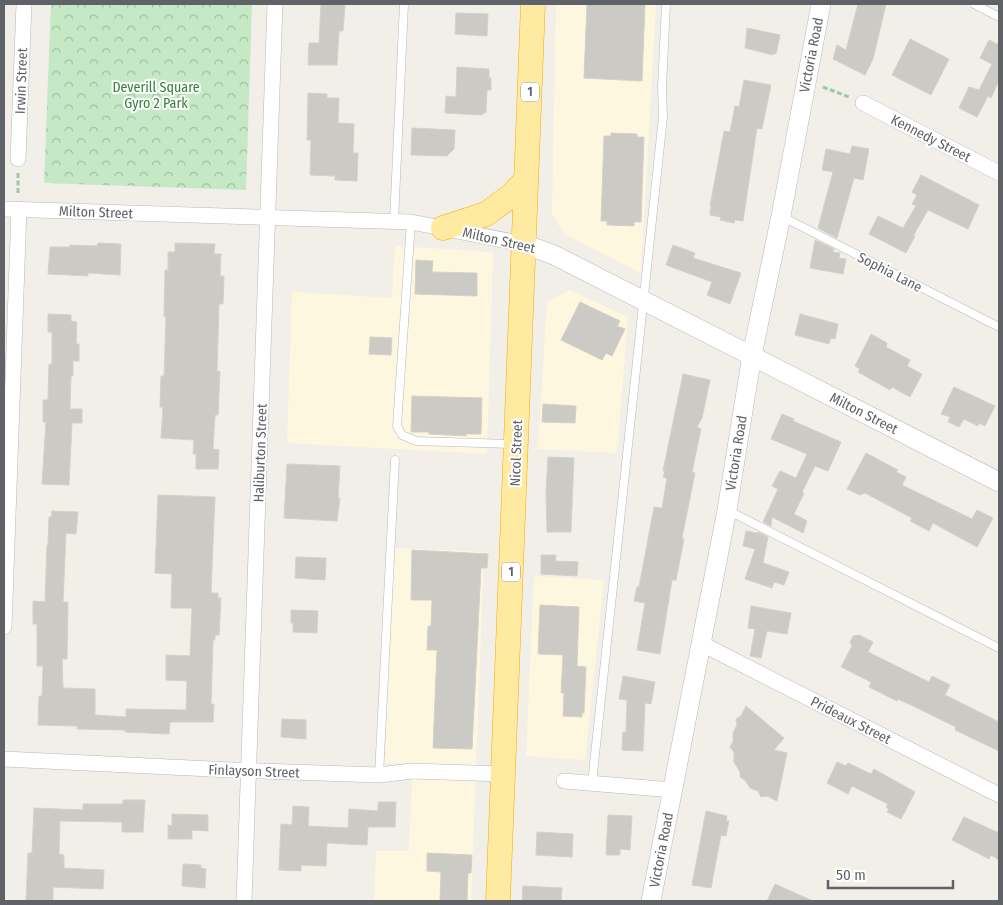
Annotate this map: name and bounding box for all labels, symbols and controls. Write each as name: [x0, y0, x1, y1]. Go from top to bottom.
street label: Victoria Road: [796, 16, 827, 94]
street label: Irwin Street: [12, 47, 31, 114]
park label: Deverill Square Gyro 2 Park: [112, 79, 200, 112]
road number: 1: [521, 82, 539, 101]
street label: Kennedy Street: [888, 111, 974, 166]
street label: Milton Street: [59, 203, 134, 222]
street label: Milton Street: [461, 224, 537, 257]
street label: Sophia Lane: [855, 249, 925, 296]
street label: Milton Street: [827, 389, 901, 438]
street label: Haliburton Street: [250, 403, 271, 503]
street label: Victoria Road: [722, 414, 751, 492]
street label: Nicol Street: [507, 419, 526, 487]
road number: 1: [502, 562, 520, 582]
street label: Prideaux Street: [808, 693, 894, 748]
street label: Finlayson Street: [208, 761, 300, 782]
street label: Victoria Road: [646, 811, 677, 889]
scale bar: [828, 858, 953, 890]
text: 50 m: [836, 866, 866, 884]

